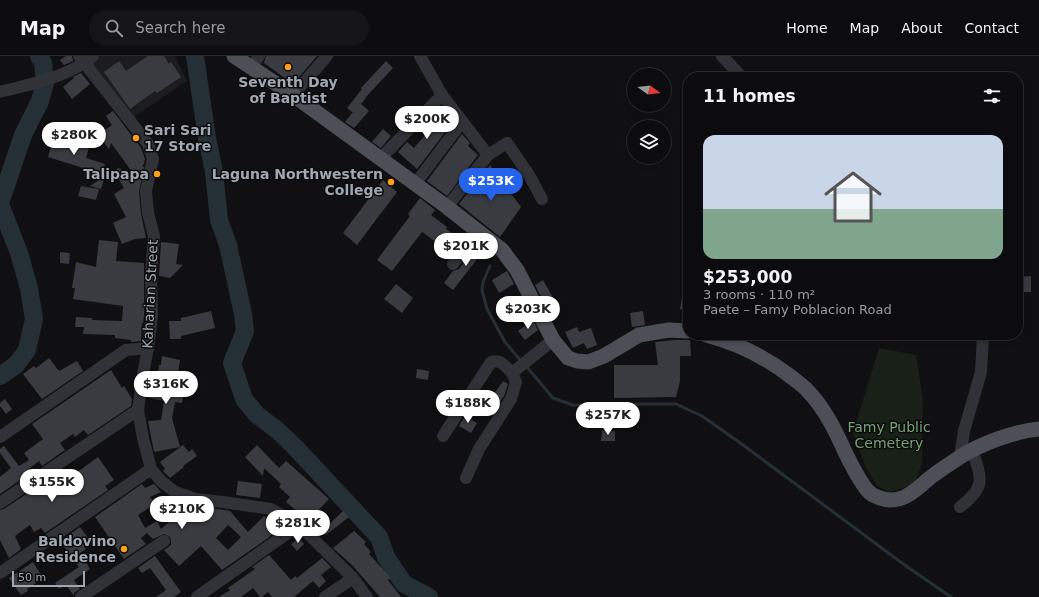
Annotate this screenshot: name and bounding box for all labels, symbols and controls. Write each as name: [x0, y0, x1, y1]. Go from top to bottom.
search box: [89, 10, 369, 46]
text: Map: [20, 17, 65, 39]
icon: search: [103, 17, 125, 39]
text: Search here: [135, 19, 225, 37]
text: Home: [786, 20, 828, 36]
text: Map: [850, 20, 879, 36]
text: About: [901, 20, 943, 36]
text: Contact: [965, 20, 1019, 36]
marker: Seventh Day of Baptist: [283, 62, 293, 72]
north arrow: [627, 68, 671, 112]
map controls: [627, 68, 671, 164]
place label: Seventh Day of Baptist: [238, 74, 338, 106]
icon: filters: [981, 85, 1003, 107]
text: 11 homes: [703, 86, 796, 106]
pin: $200K: [399, 106, 455, 140]
text: $200K: [404, 111, 450, 126]
button: layers: [627, 120, 671, 164]
pin: $280K: [46, 122, 102, 156]
place label: Sari Sari 17 Store: [144, 122, 211, 154]
text: $280K: [51, 127, 97, 142]
marker: Sari Sari 17 Store: [131, 133, 141, 143]
icon: home: [817, 161, 889, 233]
place label: Talipapa: [83, 166, 149, 182]
place label: Laguna Northwestern College: [212, 166, 383, 198]
pin: $253K: [463, 168, 519, 202]
marker: Talipapa: [152, 169, 162, 179]
text: $253K: [468, 173, 514, 188]
marker: Laguna Northwestern College: [386, 177, 396, 187]
pin: $201K: [438, 233, 494, 267]
text: $201K: [443, 238, 489, 253]
street label: Kaharian Street: [139, 239, 161, 349]
text: $253,000: [703, 267, 792, 287]
text: 3 rooms · 110 m²: [703, 287, 815, 302]
pin: $203K: [500, 296, 556, 330]
text: $203K: [505, 301, 551, 316]
text: Paete – Famy Poblacion Road: [703, 302, 892, 317]
pin: $316K: [138, 371, 194, 405]
text: $316K: [143, 376, 189, 391]
pin: $188K: [440, 390, 496, 424]
text: $188K: [445, 395, 491, 410]
pin: $257K: [580, 402, 636, 436]
text: $257K: [585, 407, 631, 422]
park label: Famy Public Cemetery: [847, 419, 931, 451]
pin: $155K: [24, 469, 80, 503]
text: $155K: [29, 474, 75, 489]
pin: $210K: [154, 496, 210, 530]
text: $210K: [159, 501, 205, 516]
pin: $281K: [270, 510, 326, 544]
text: $281K: [275, 515, 321, 530]
place label: Baldovino Residence: [35, 533, 116, 565]
marker: Baldovino Residence: [119, 544, 129, 554]
scale bar: [12, 569, 85, 588]
text: 50 m: [18, 571, 46, 584]

